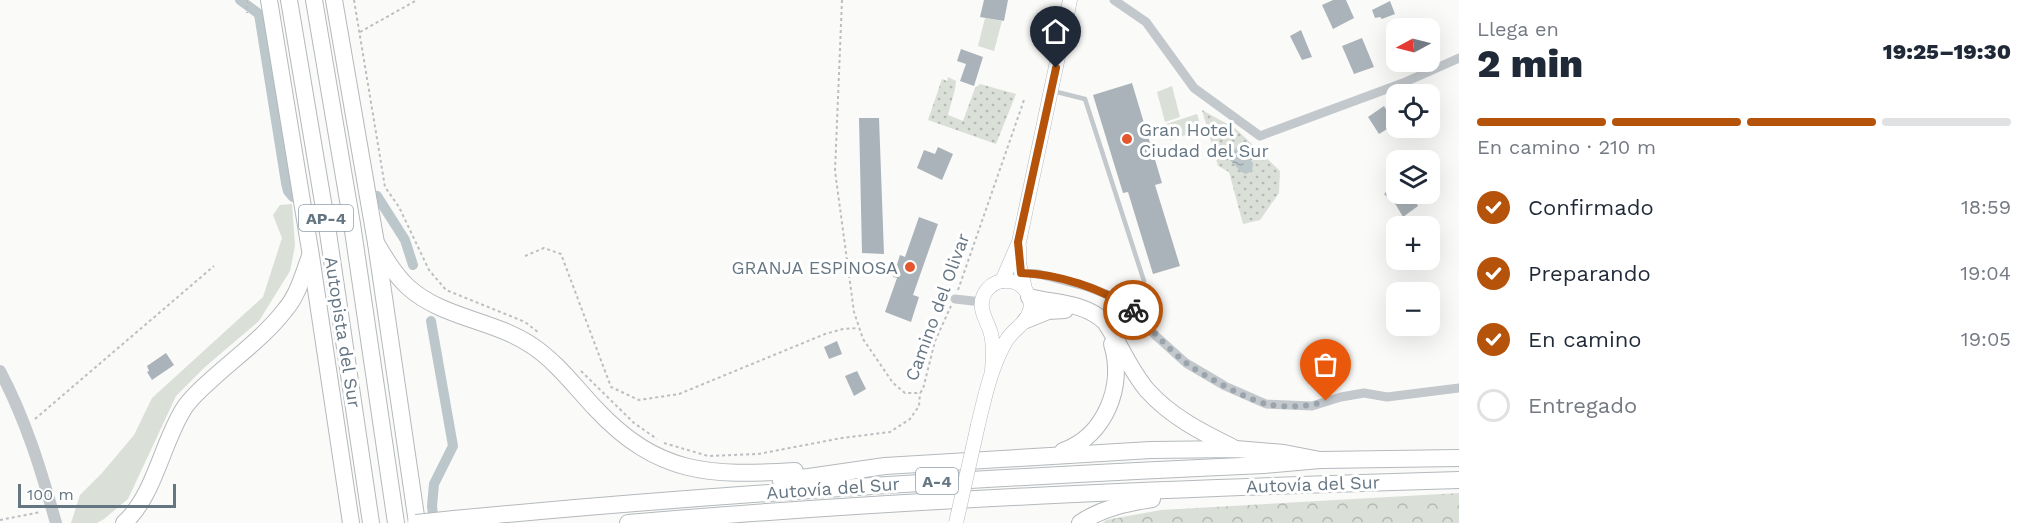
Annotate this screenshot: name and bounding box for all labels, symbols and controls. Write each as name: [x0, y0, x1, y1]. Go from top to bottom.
pin: [1030, 6, 1081, 68]
icon: home: [1039, 15, 1072, 48]
text: Llega en: [1477, 17, 1559, 41]
north arrow: [1386, 18, 1440, 72]
map controls: [1386, 18, 1440, 336]
text: 19:25–19:30: [1883, 39, 2011, 64]
text: 2 min: [1477, 41, 1583, 86]
button: locate: [1386, 84, 1440, 138]
place label: Gran Hotel Ciudad del Sur: [1139, 119, 1269, 161]
marker: Gran Hotel Ciudad del Sur: [1120, 132, 1134, 146]
text: En camino · 210 m: [1477, 135, 1656, 159]
button: layers: [1386, 150, 1440, 204]
icon: check: [1477, 191, 1510, 224]
text: Confirmado: [1528, 195, 1654, 220]
text: 18:59: [1961, 195, 2011, 219]
road number: AP-4: [299, 205, 353, 231]
button: +: [1386, 216, 1440, 270]
street label: Camino del Olivar: [901, 230, 973, 384]
street label: Autopista del Sur: [321, 255, 365, 409]
place label: GRANJA ESPINOSA: [732, 257, 898, 278]
icon: check: [1477, 257, 1510, 290]
marker: GRANJA ESPINOSA: [903, 260, 917, 274]
text: Preparando: [1528, 261, 1651, 286]
text: 19:04: [1960, 261, 2011, 285]
courier: [1103, 280, 1163, 340]
button: −: [1386, 282, 1440, 336]
icon: bike: [1117, 294, 1150, 327]
icon: check: [1477, 323, 1510, 356]
text: En camino: [1528, 327, 1642, 352]
text: 19:05: [1961, 327, 2011, 351]
pin: [1300, 339, 1351, 401]
icon: bag: [1309, 348, 1342, 381]
text: Entregado: [1528, 393, 1637, 418]
road number: A-4: [916, 468, 958, 494]
street label: Autovía del Sur: [1246, 471, 1380, 497]
street label: Autovía del Sur: [766, 473, 900, 503]
scale bar: [18, 481, 176, 508]
text: 100 m: [27, 485, 74, 504]

